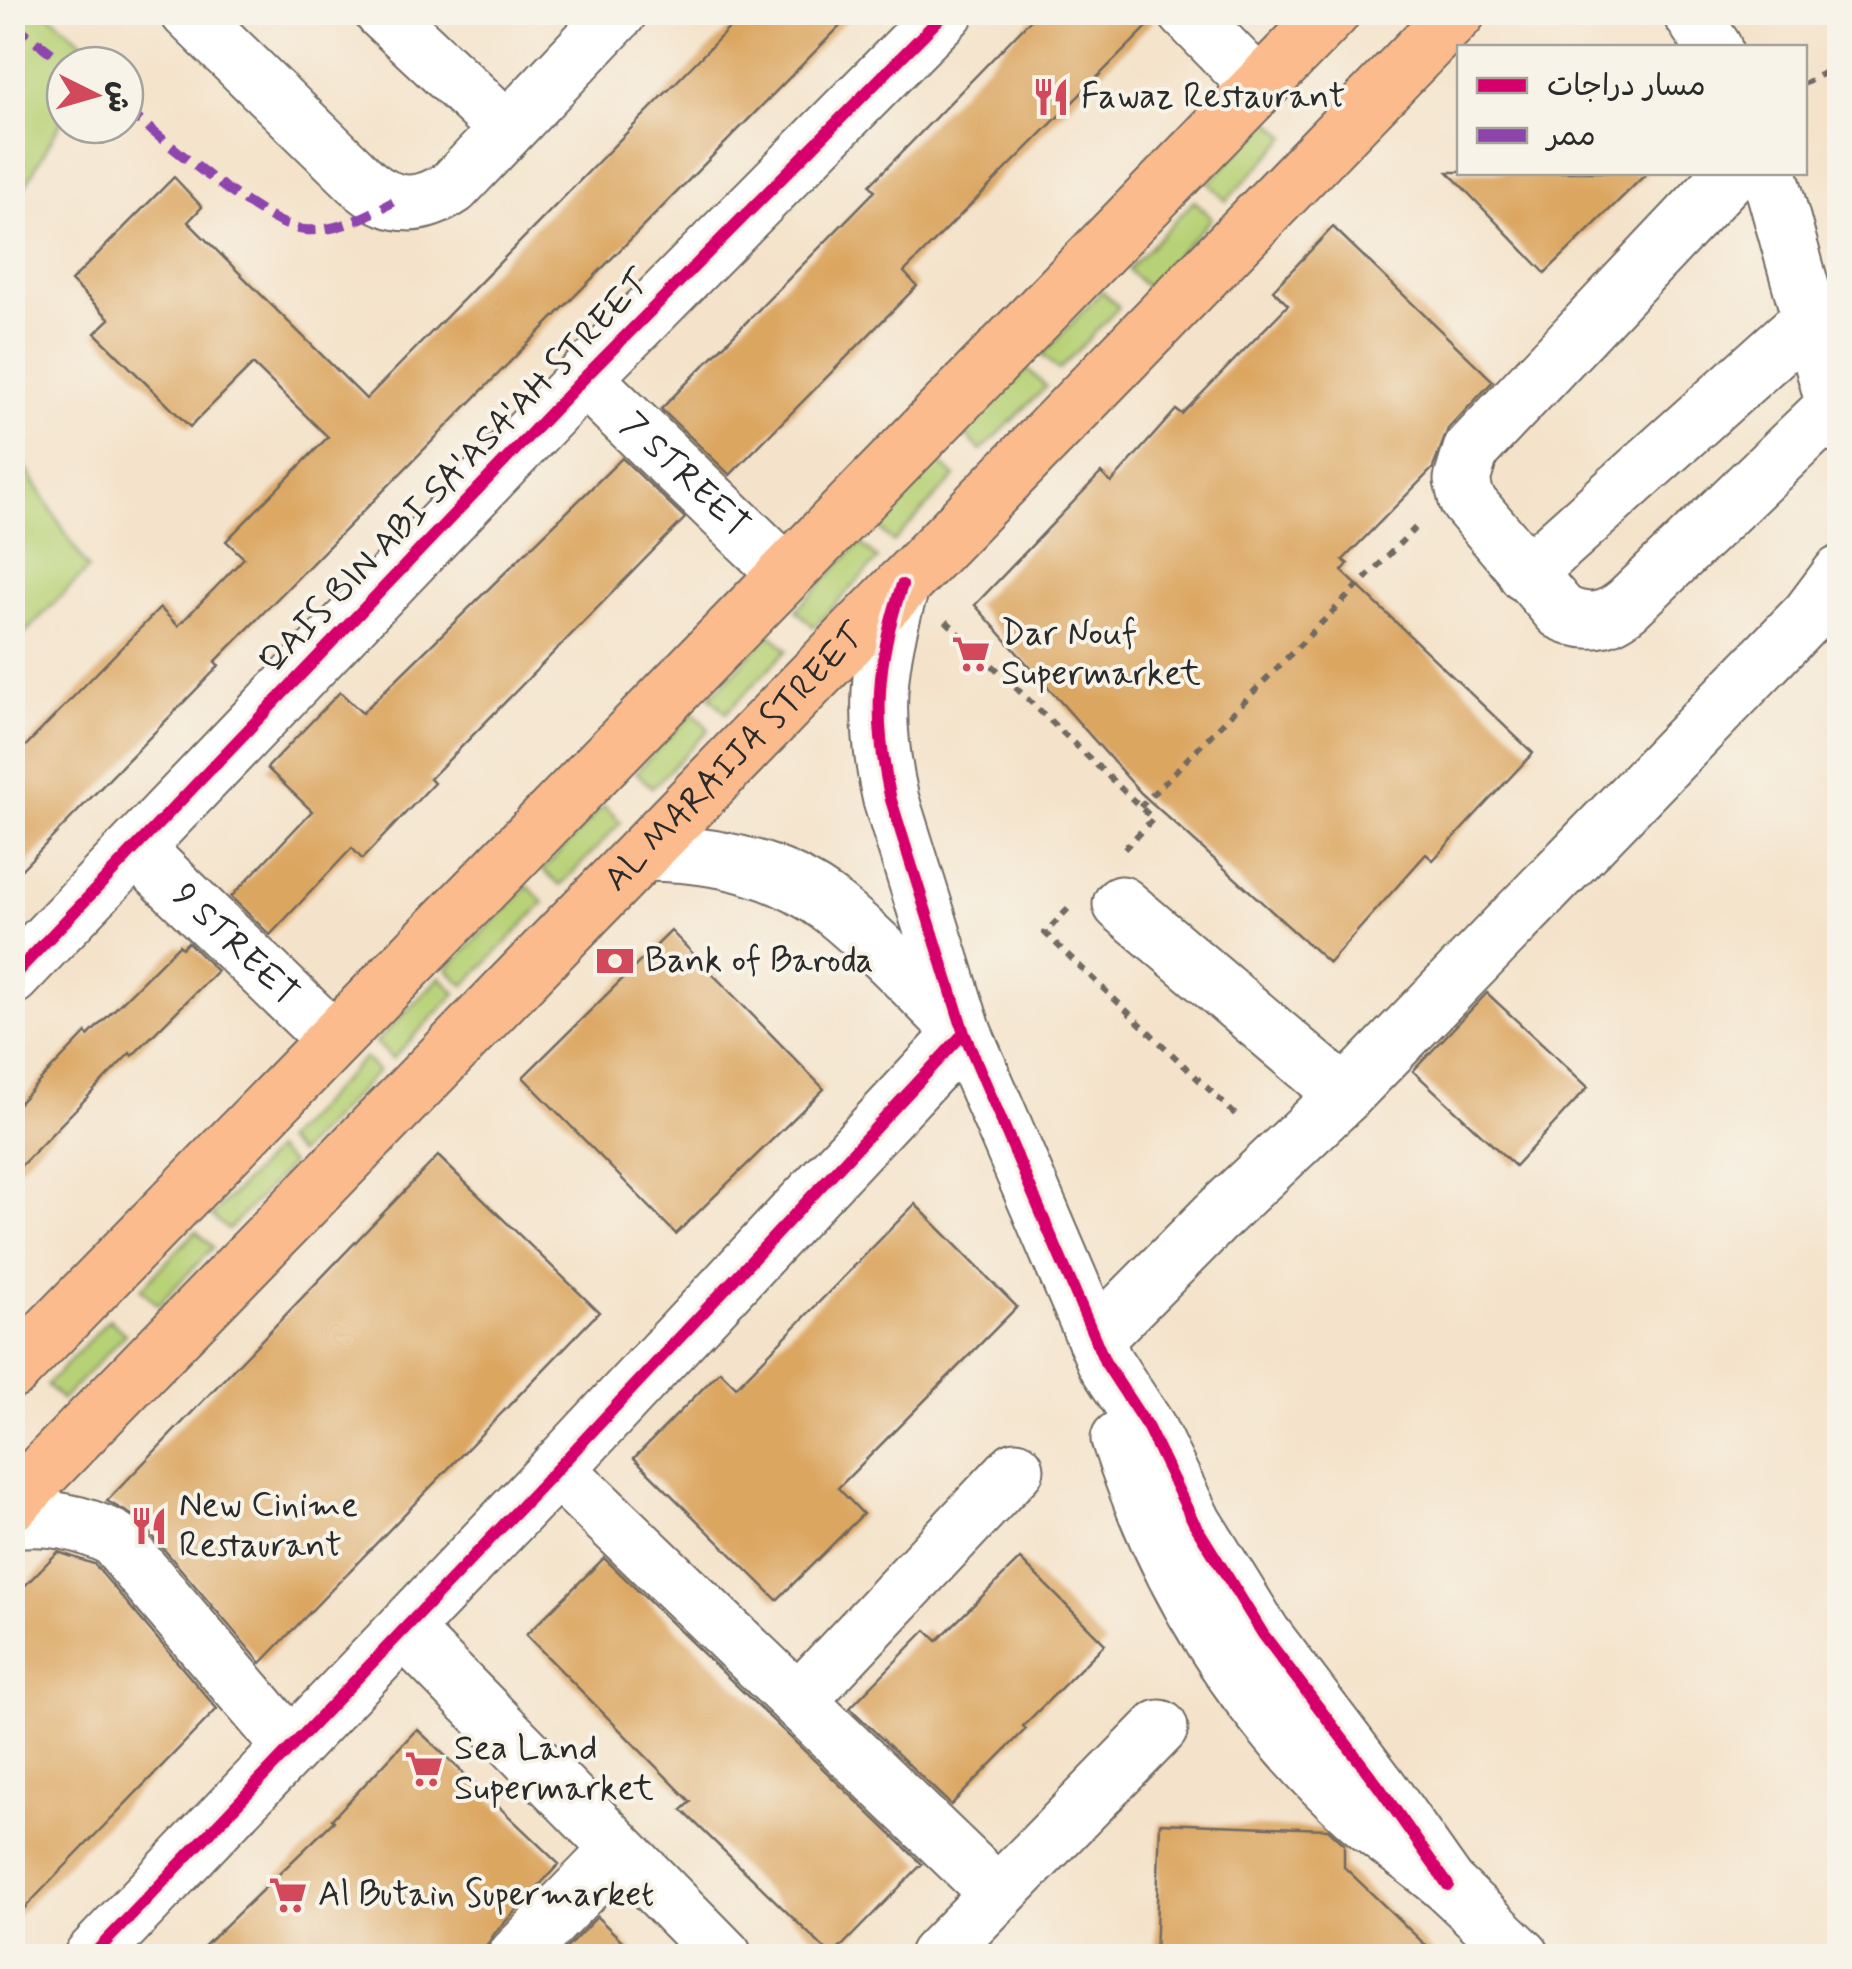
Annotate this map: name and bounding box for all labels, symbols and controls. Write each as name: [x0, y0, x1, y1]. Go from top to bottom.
north arrow: [45, 45, 145, 145]
legend: [1457, 45, 1807, 175]
text: مسار دراجات: [1547, 67, 1706, 106]
place label: Fawaz Restaurant: [1081, 74, 1345, 120]
restaurant icon: Fawaz Restaurant: [1030, 76, 1072, 118]
text: ش: [98, 80, 137, 114]
text: ممر: [1544, 117, 1596, 156]
street label: QAIS BIN ABI SA'ASA'AH STREET: [249, 259, 661, 684]
street label: 7 STREET: [610, 402, 759, 548]
place label: Dar Nouf Supermarket: [1001, 611, 1201, 697]
street label: AL MARAIJA STREET: [594, 613, 876, 902]
supermarket icon: Dar Nouf Supermarket: [950, 633, 992, 675]
street label: 9 STREET: [162, 873, 308, 1016]
place label: Bank of Baroda: [645, 938, 874, 984]
bank icon: Bank of Baroda: [594, 940, 636, 982]
place label: New Cinime Restaurant: [179, 1483, 358, 1569]
restaurant icon: New Cinime Restaurant: [128, 1505, 170, 1547]
place label: Sea Land Supermarket: [454, 1726, 654, 1812]
supermarket icon: Sea Land Supermarket: [403, 1748, 445, 1790]
place label: Al Butain Supermarket: [318, 1872, 654, 1918]
supermarket icon: Al Butain Supermarket: [267, 1874, 309, 1916]

